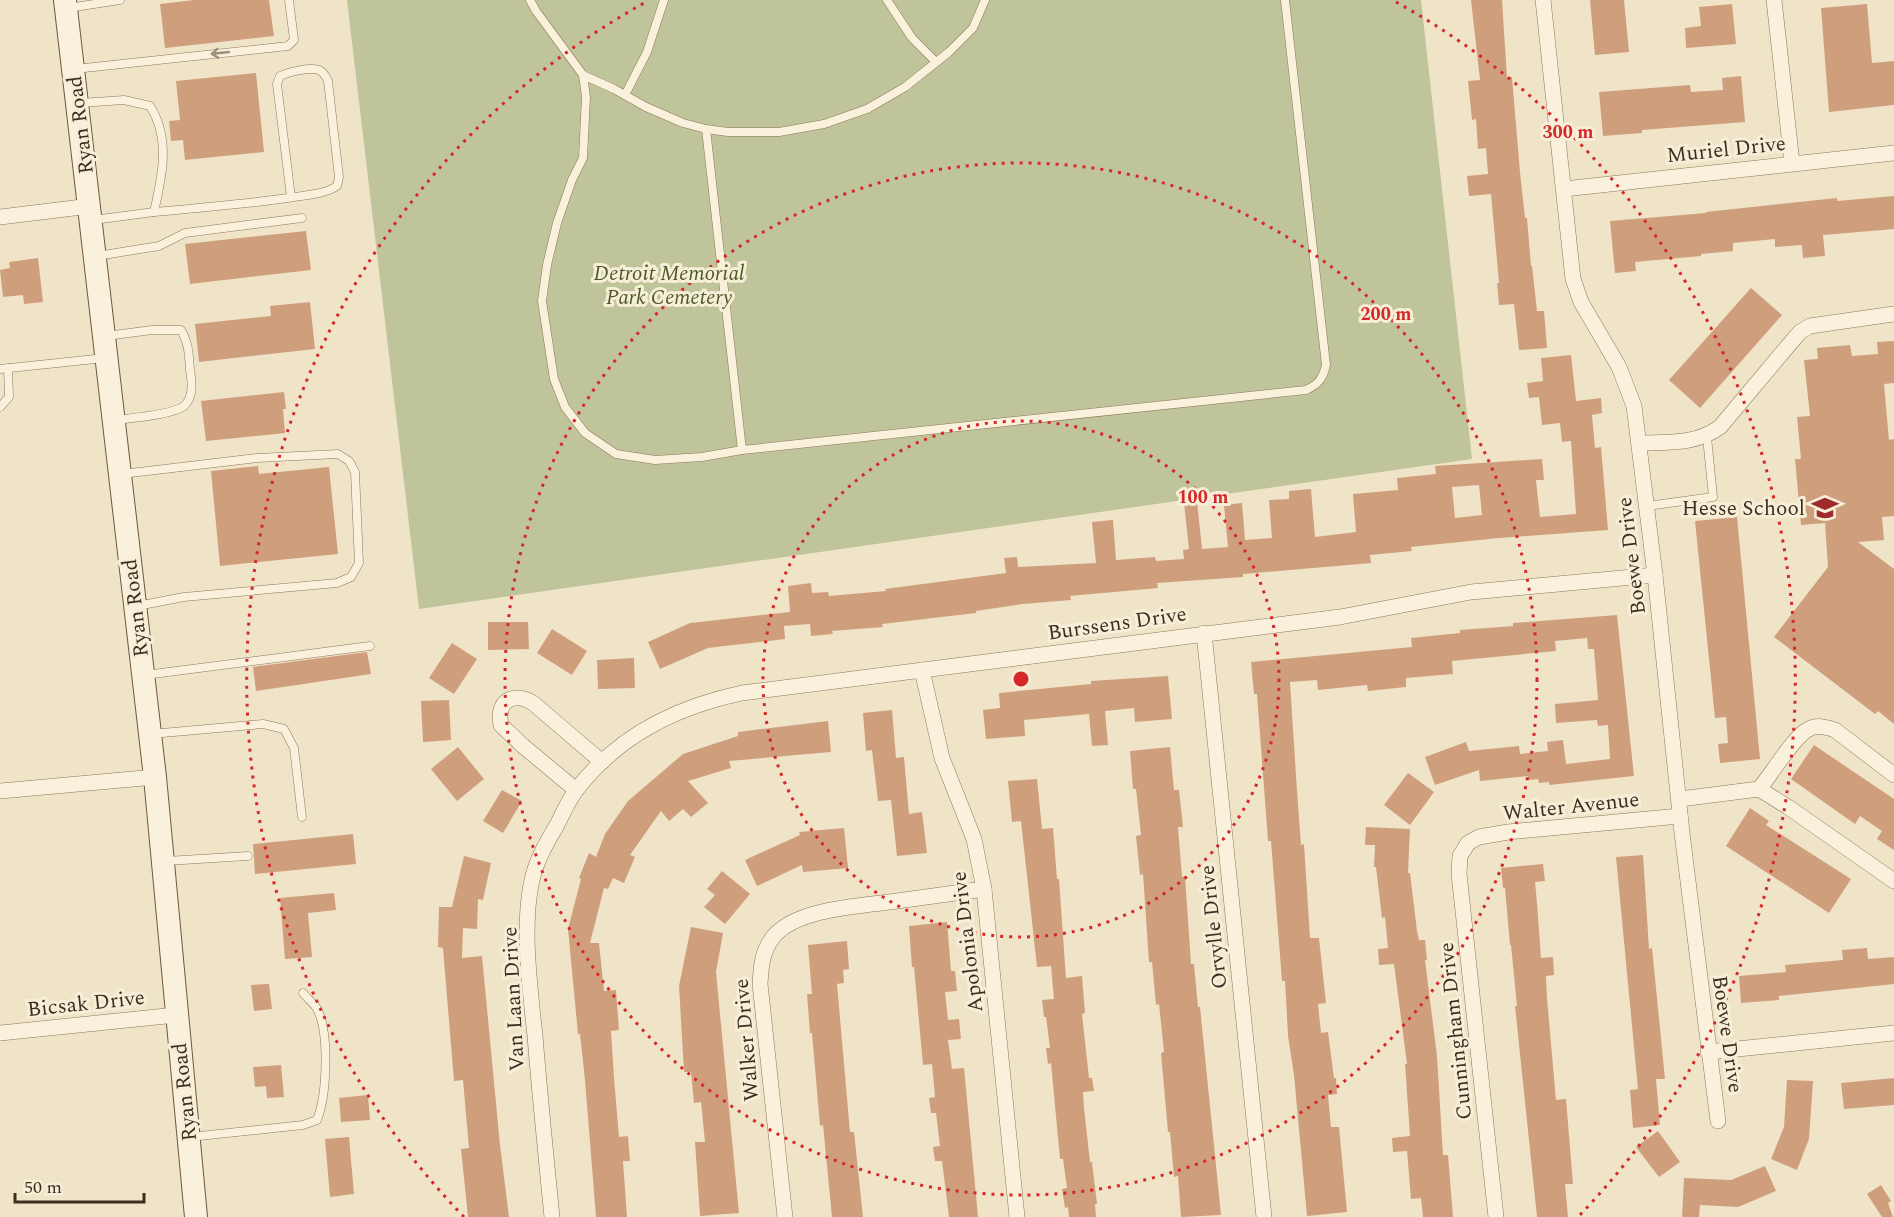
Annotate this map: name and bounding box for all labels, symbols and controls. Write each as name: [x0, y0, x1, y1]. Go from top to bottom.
one-way arrow: [211, 48, 231, 59]
street label: Ryan Road: [59, 74, 103, 176]
text: 300 m: [1542, 119, 1594, 146]
street label: Muriel Drive: [1665, 128, 1787, 172]
park label: Detroit Memorial Park Cemetery: [594, 258, 745, 314]
text: 200 m: [1360, 301, 1412, 328]
text: 100 m: [1177, 484, 1229, 511]
place label: Hesse School: [1682, 493, 1805, 525]
school or university icon: Hesse School: [1810, 493, 1840, 523]
street label: Boewe Drive: [1609, 495, 1655, 617]
street label: Ryan Road: [114, 557, 158, 659]
street label: Burssens Drive: [1046, 598, 1189, 650]
centre of rings: [1011, 669, 1031, 689]
street label: Walter Avenue: [1501, 784, 1641, 830]
street label: Orvylle Drive: [1192, 863, 1236, 991]
street label: Apolonia Drive: [943, 869, 993, 1014]
street label: Van Laan Drive: [494, 926, 534, 1072]
street label: Cunningham Drive: [1431, 940, 1481, 1121]
street label: Boewe Drive: [1703, 973, 1751, 1095]
street label: Walker Drive: [726, 977, 768, 1103]
street label: Bicsak Drive: [26, 982, 147, 1026]
street label: Ryan Road: [164, 1041, 206, 1143]
scale bar: [15, 1166, 144, 1204]
text: 50 m: [24, 1174, 62, 1201]

